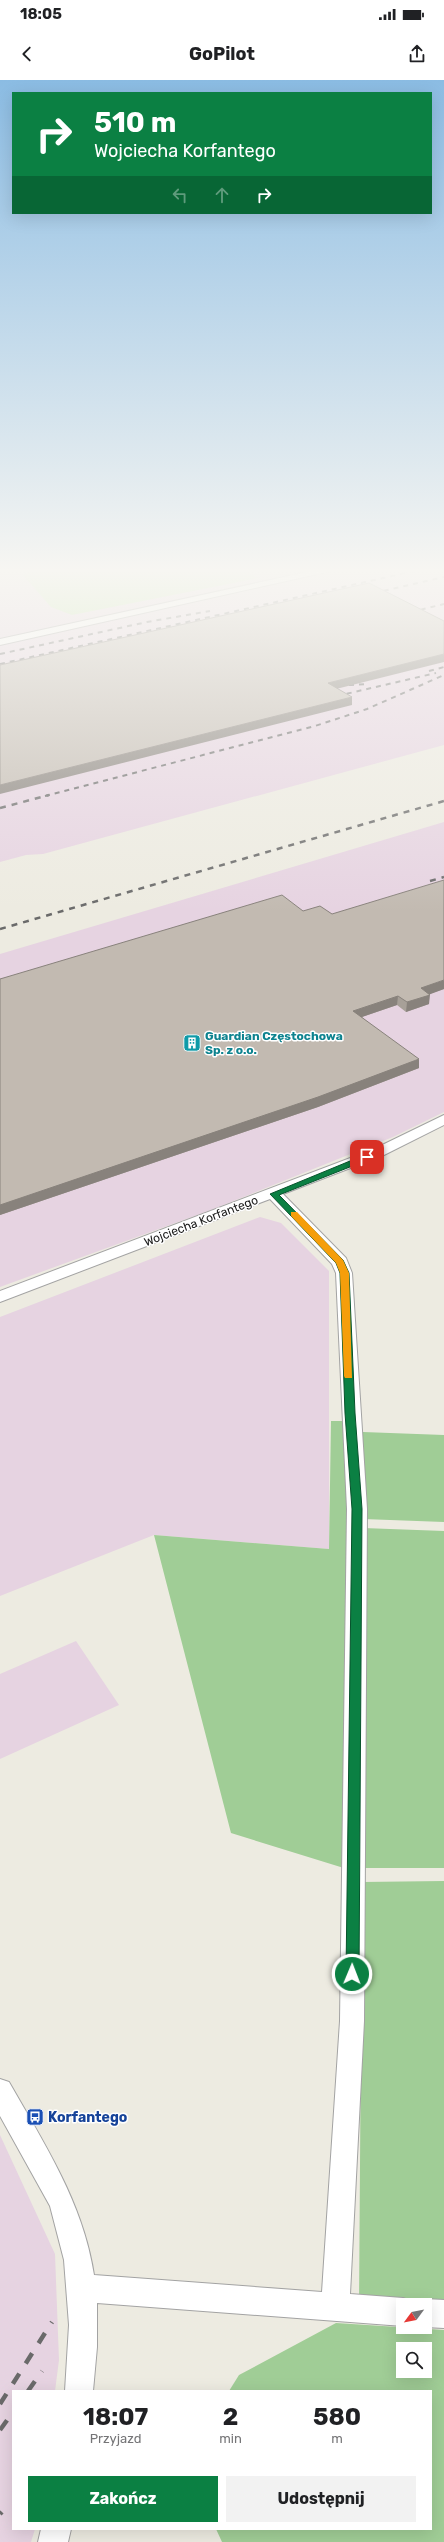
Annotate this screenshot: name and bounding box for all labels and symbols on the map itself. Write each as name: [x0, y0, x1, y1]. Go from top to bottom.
place label: Guardian Częstochowa Sp. z o.o.: [205, 1029, 343, 1057]
building icon: Guardian Częstochowa Sp. z o.o.: [182, 1033, 202, 1053]
pin: [350, 1140, 384, 1174]
street label: Wojciecha Korfantego: [142, 1193, 260, 1249]
position arrow: [331, 1953, 373, 1995]
bus stop icon: Korfantego: [25, 2107, 45, 2127]
place label: Korfantego: [48, 2109, 127, 2126]
north arrow: [396, 2298, 432, 2334]

